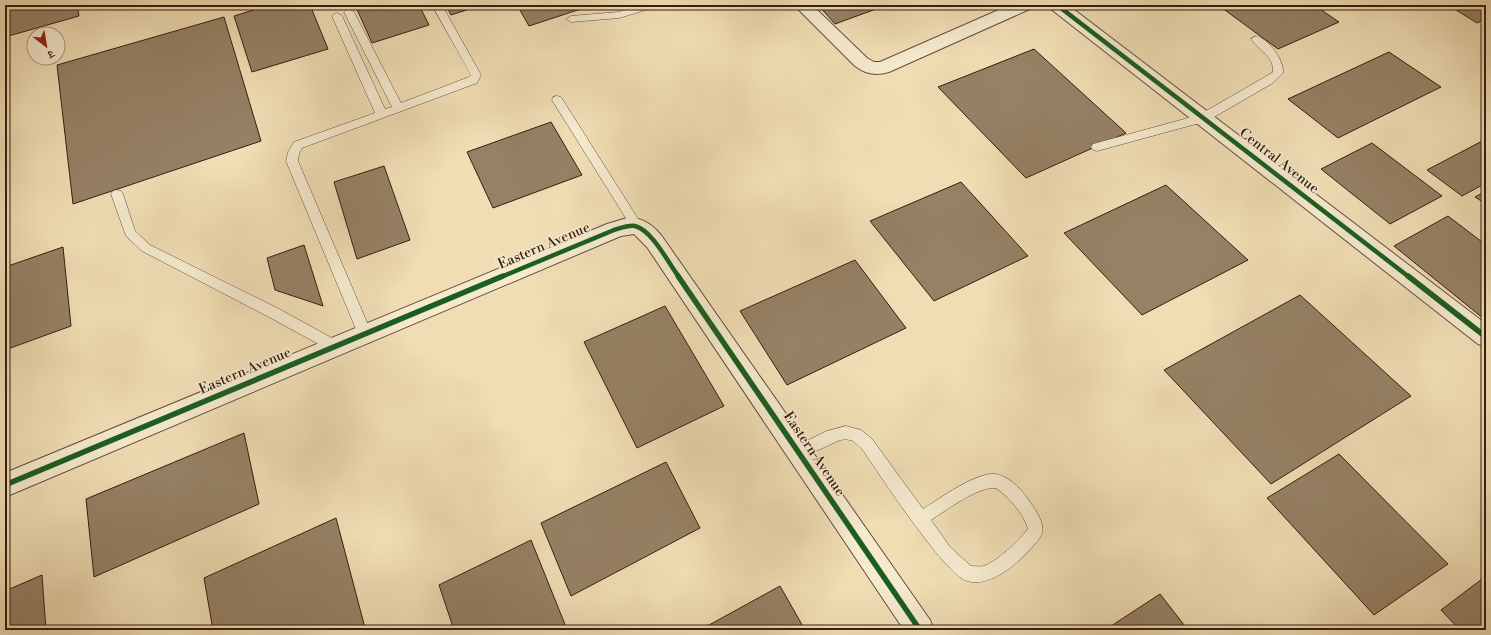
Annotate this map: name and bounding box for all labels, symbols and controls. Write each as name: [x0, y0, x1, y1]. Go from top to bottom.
north arrow: [26, 26, 66, 66]
text: उ: [43, 46, 58, 62]
street label: Central Avenue: [1236, 124, 1322, 198]
street label: Eastern Avenue: [495, 218, 593, 274]
street label: Eastern Avenue: [196, 343, 294, 399]
street label: Eastern Avenue: [779, 408, 849, 500]

